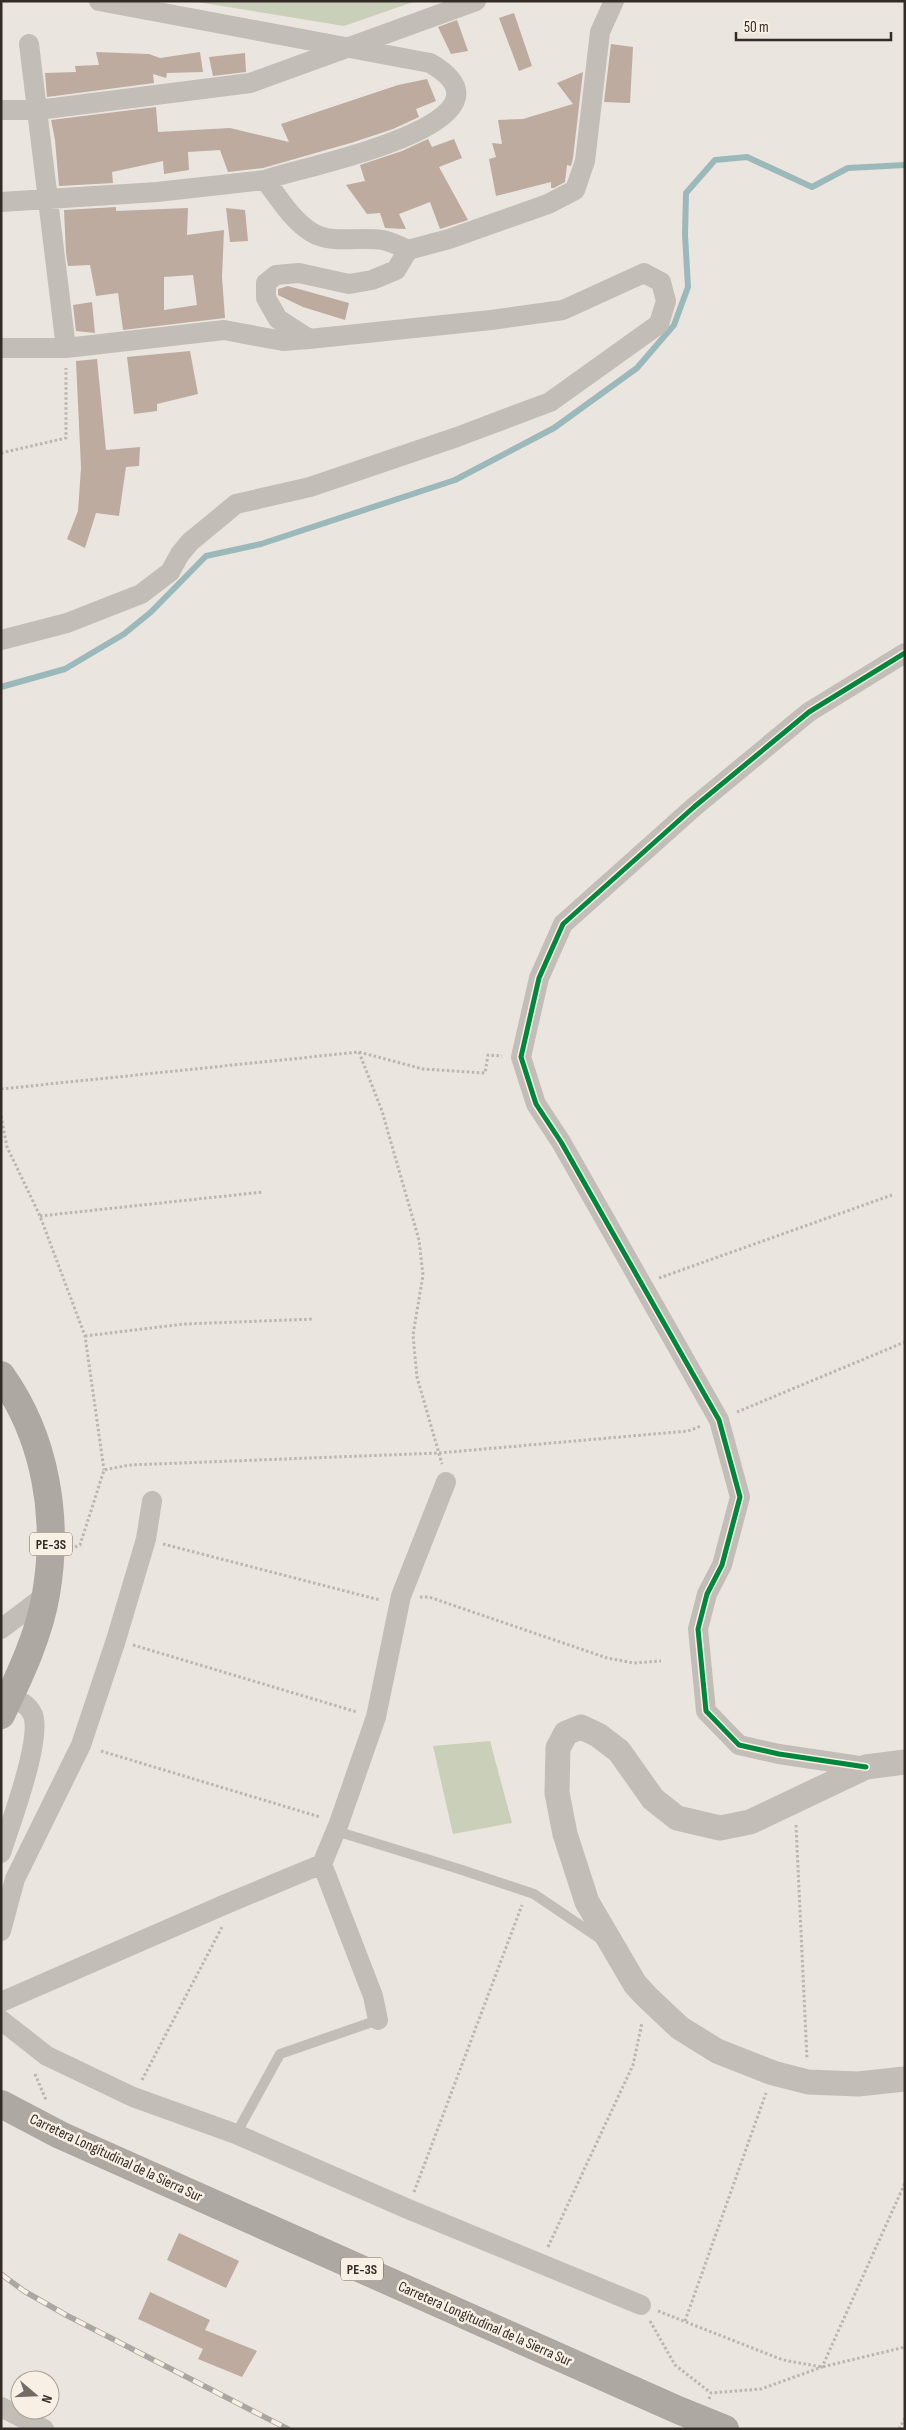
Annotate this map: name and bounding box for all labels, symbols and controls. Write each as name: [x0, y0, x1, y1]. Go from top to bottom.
scale bar: [736, 10, 891, 42]
text: 50 m: [744, 18, 769, 37]
road number: PE-3S: [30, 1532, 72, 1556]
street label: Carretera Longitudinal de la Sierra Sur: [27, 2110, 206, 2207]
road number: PE-3S: [341, 2258, 383, 2280]
street label: Carretera Longitudinal de la Sierra Sur: [395, 2277, 576, 2371]
north arrow: [10, 2370, 60, 2420]
text: N: [38, 2393, 56, 2405]

